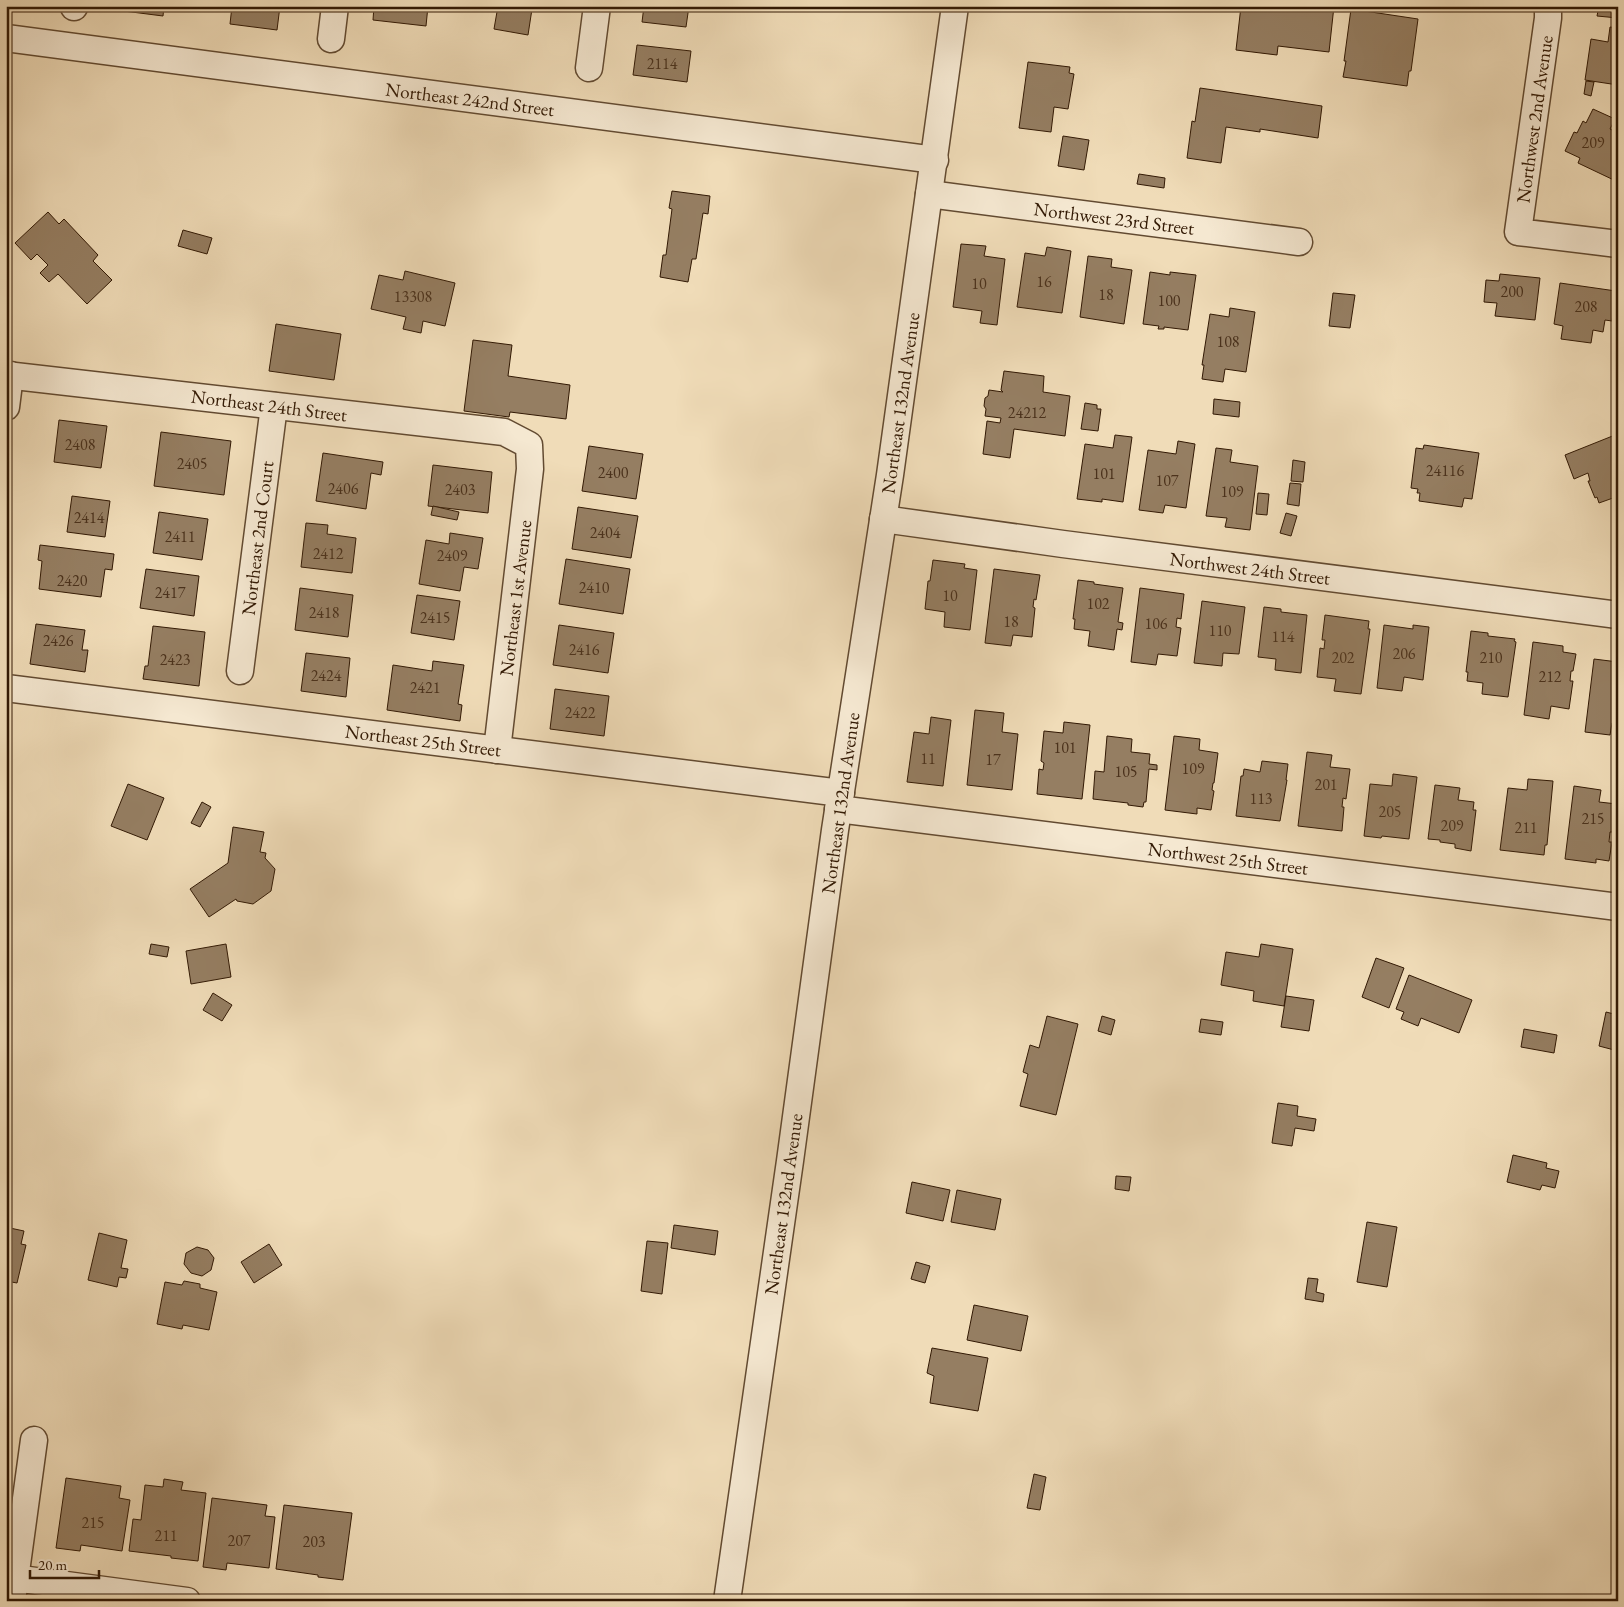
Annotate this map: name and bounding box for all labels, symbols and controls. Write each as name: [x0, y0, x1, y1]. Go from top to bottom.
street label: Northwest 2nd Avenue: [1510, 34, 1559, 205]
house number: 2114: [647, 53, 678, 74]
street label: Northeast 242nd Street: [384, 77, 556, 122]
house number: 209: [1581, 132, 1605, 153]
street label: Northwest 23rd Street: [1032, 196, 1196, 241]
house number: 16: [1036, 271, 1052, 292]
house number: 10: [971, 273, 987, 294]
house number: 200: [1500, 281, 1524, 302]
house number: 18: [1098, 284, 1114, 305]
house number: 13308: [394, 286, 433, 307]
house number: 100: [1157, 290, 1181, 311]
house number: 208: [1574, 296, 1598, 317]
street label: Northeast 132nd Avenue: [875, 311, 926, 495]
house number: 108: [1216, 331, 1240, 352]
street label: Northeast 24th Street: [190, 384, 348, 427]
house number: 24212: [1008, 402, 1047, 423]
house number: 2408: [65, 434, 96, 455]
house number: 2405: [177, 453, 207, 474]
street label: Northeast 2nd Court: [236, 459, 279, 617]
house number: 24116: [1426, 460, 1465, 481]
house number: 2400: [598, 462, 629, 483]
house number: 101: [1092, 463, 1116, 484]
house number: 107: [1155, 470, 1179, 491]
house number: 2406: [328, 478, 359, 499]
house number: 2403: [445, 479, 476, 500]
house number: 109: [1220, 481, 1244, 502]
house number: 2414: [74, 507, 105, 528]
street label: Northeast 1st Avenue: [494, 519, 537, 677]
house number: 2404: [590, 522, 621, 543]
house number: 2411: [165, 526, 195, 547]
house number: 2412: [313, 543, 344, 564]
house number: 2409: [437, 545, 468, 566]
street label: Northwest 24th Street: [1168, 546, 1332, 591]
house number: 2420: [57, 570, 88, 591]
house number: 2410: [579, 577, 610, 598]
house number: 2417: [155, 582, 186, 603]
house number: 10: [942, 585, 958, 606]
house number: 102: [1086, 593, 1110, 614]
house number: 2418: [309, 602, 340, 623]
house number: 2415: [420, 607, 450, 628]
house number: 18: [1003, 611, 1019, 632]
house number: 106: [1144, 613, 1168, 634]
house number: 110: [1208, 620, 1232, 641]
house number: 114: [1271, 626, 1295, 647]
house number: 2426: [43, 630, 74, 651]
house number: 2416: [569, 639, 600, 660]
house number: 206: [1392, 643, 1416, 664]
house number: 202: [1331, 647, 1355, 668]
house number: 210: [1479, 647, 1503, 668]
house number: 2423: [160, 649, 191, 670]
house number: 2424: [311, 665, 342, 686]
house number: 212: [1538, 666, 1562, 687]
house number: 2421: [410, 677, 440, 698]
house number: 2422: [565, 702, 596, 723]
street label: Northeast 132nd Avenue: [815, 711, 866, 895]
street label: Northeast 25th Street: [344, 719, 502, 762]
house number: 101: [1053, 737, 1077, 758]
house number: 11: [920, 748, 936, 769]
house number: 17: [985, 749, 1001, 770]
house number: 109: [1181, 758, 1205, 779]
house number: 105: [1114, 761, 1138, 782]
house number: 201: [1314, 774, 1338, 795]
house number: 113: [1249, 788, 1273, 809]
house number: 205: [1378, 801, 1402, 822]
house number: 215: [1581, 808, 1605, 829]
house number: 209: [1440, 815, 1464, 836]
house number: 211: [1514, 817, 1538, 838]
street label: Northwest 25th Street: [1146, 836, 1310, 881]
street label: Northeast 132nd Avenue: [758, 1112, 809, 1296]
house number: 215: [81, 1512, 105, 1533]
house number: 211: [154, 1525, 178, 1546]
house number: 207: [227, 1530, 251, 1551]
house number: 203: [302, 1531, 326, 1552]
scale bar: [30, 1547, 99, 1579]
text: 20 m: [38, 1555, 67, 1574]

